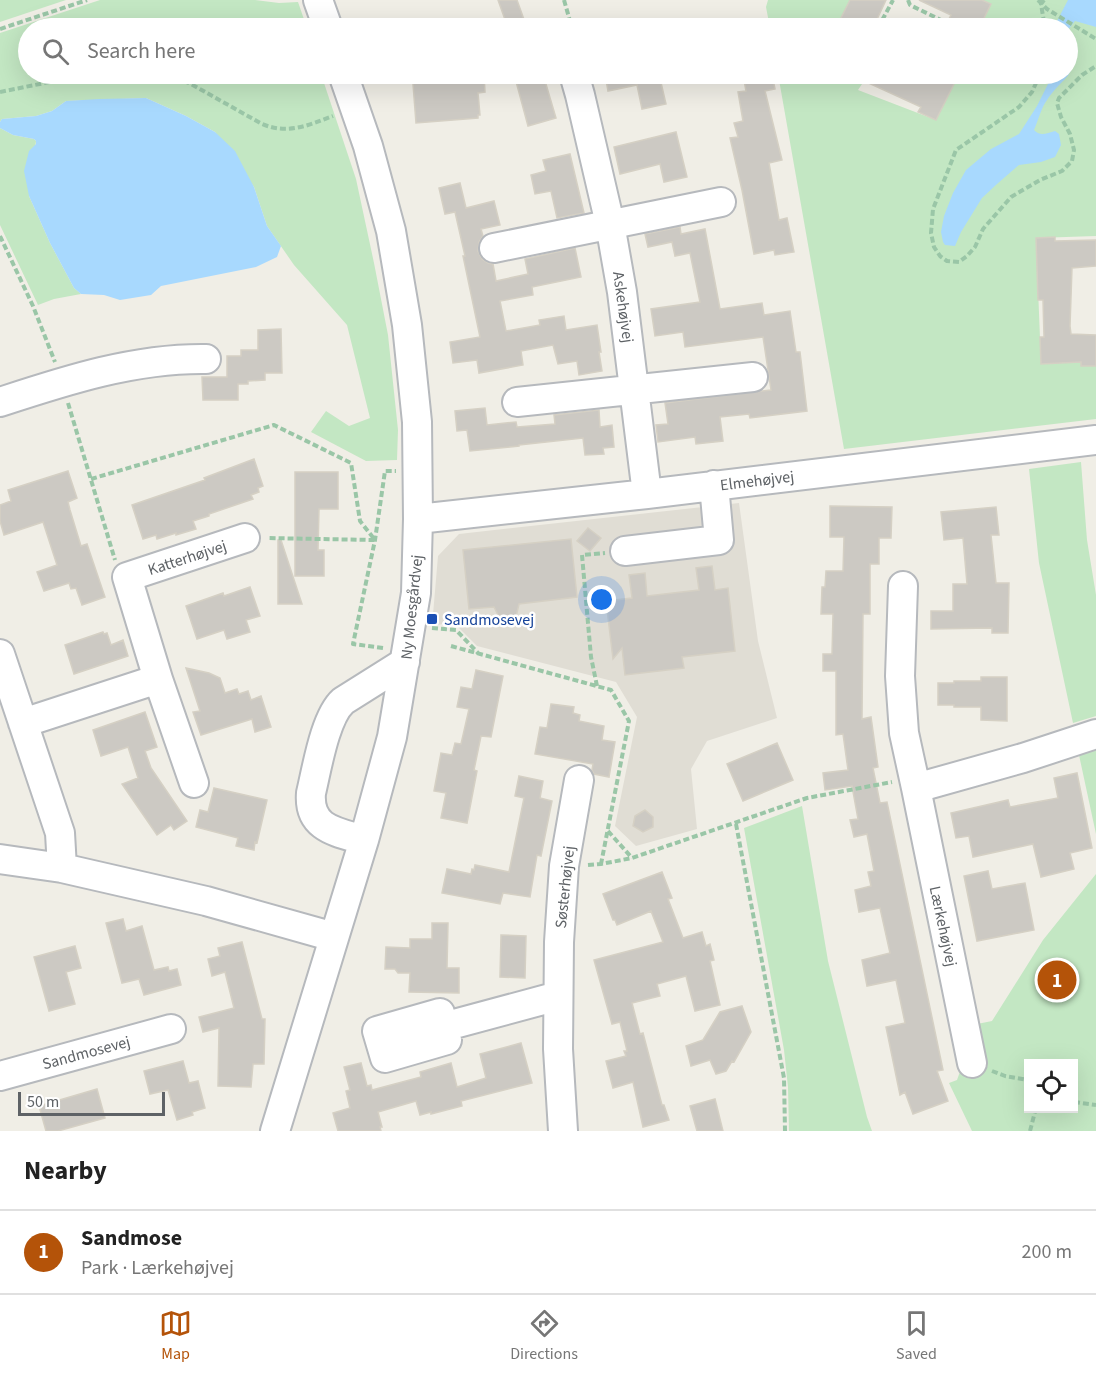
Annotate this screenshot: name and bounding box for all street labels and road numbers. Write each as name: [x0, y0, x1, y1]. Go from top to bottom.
street label: Askehøjvej: [607, 270, 639, 344]
street label: Elmehøjvej: [719, 466, 795, 496]
street label: Katterhøjvej: [145, 535, 229, 581]
street label: Ny Moesgårdvej: [396, 554, 428, 661]
street label: Søsterhøjvej: [550, 845, 580, 929]
street label: Lærkehøjvej: [924, 884, 962, 969]
street label: Sandmosevej: [40, 1031, 133, 1075]

